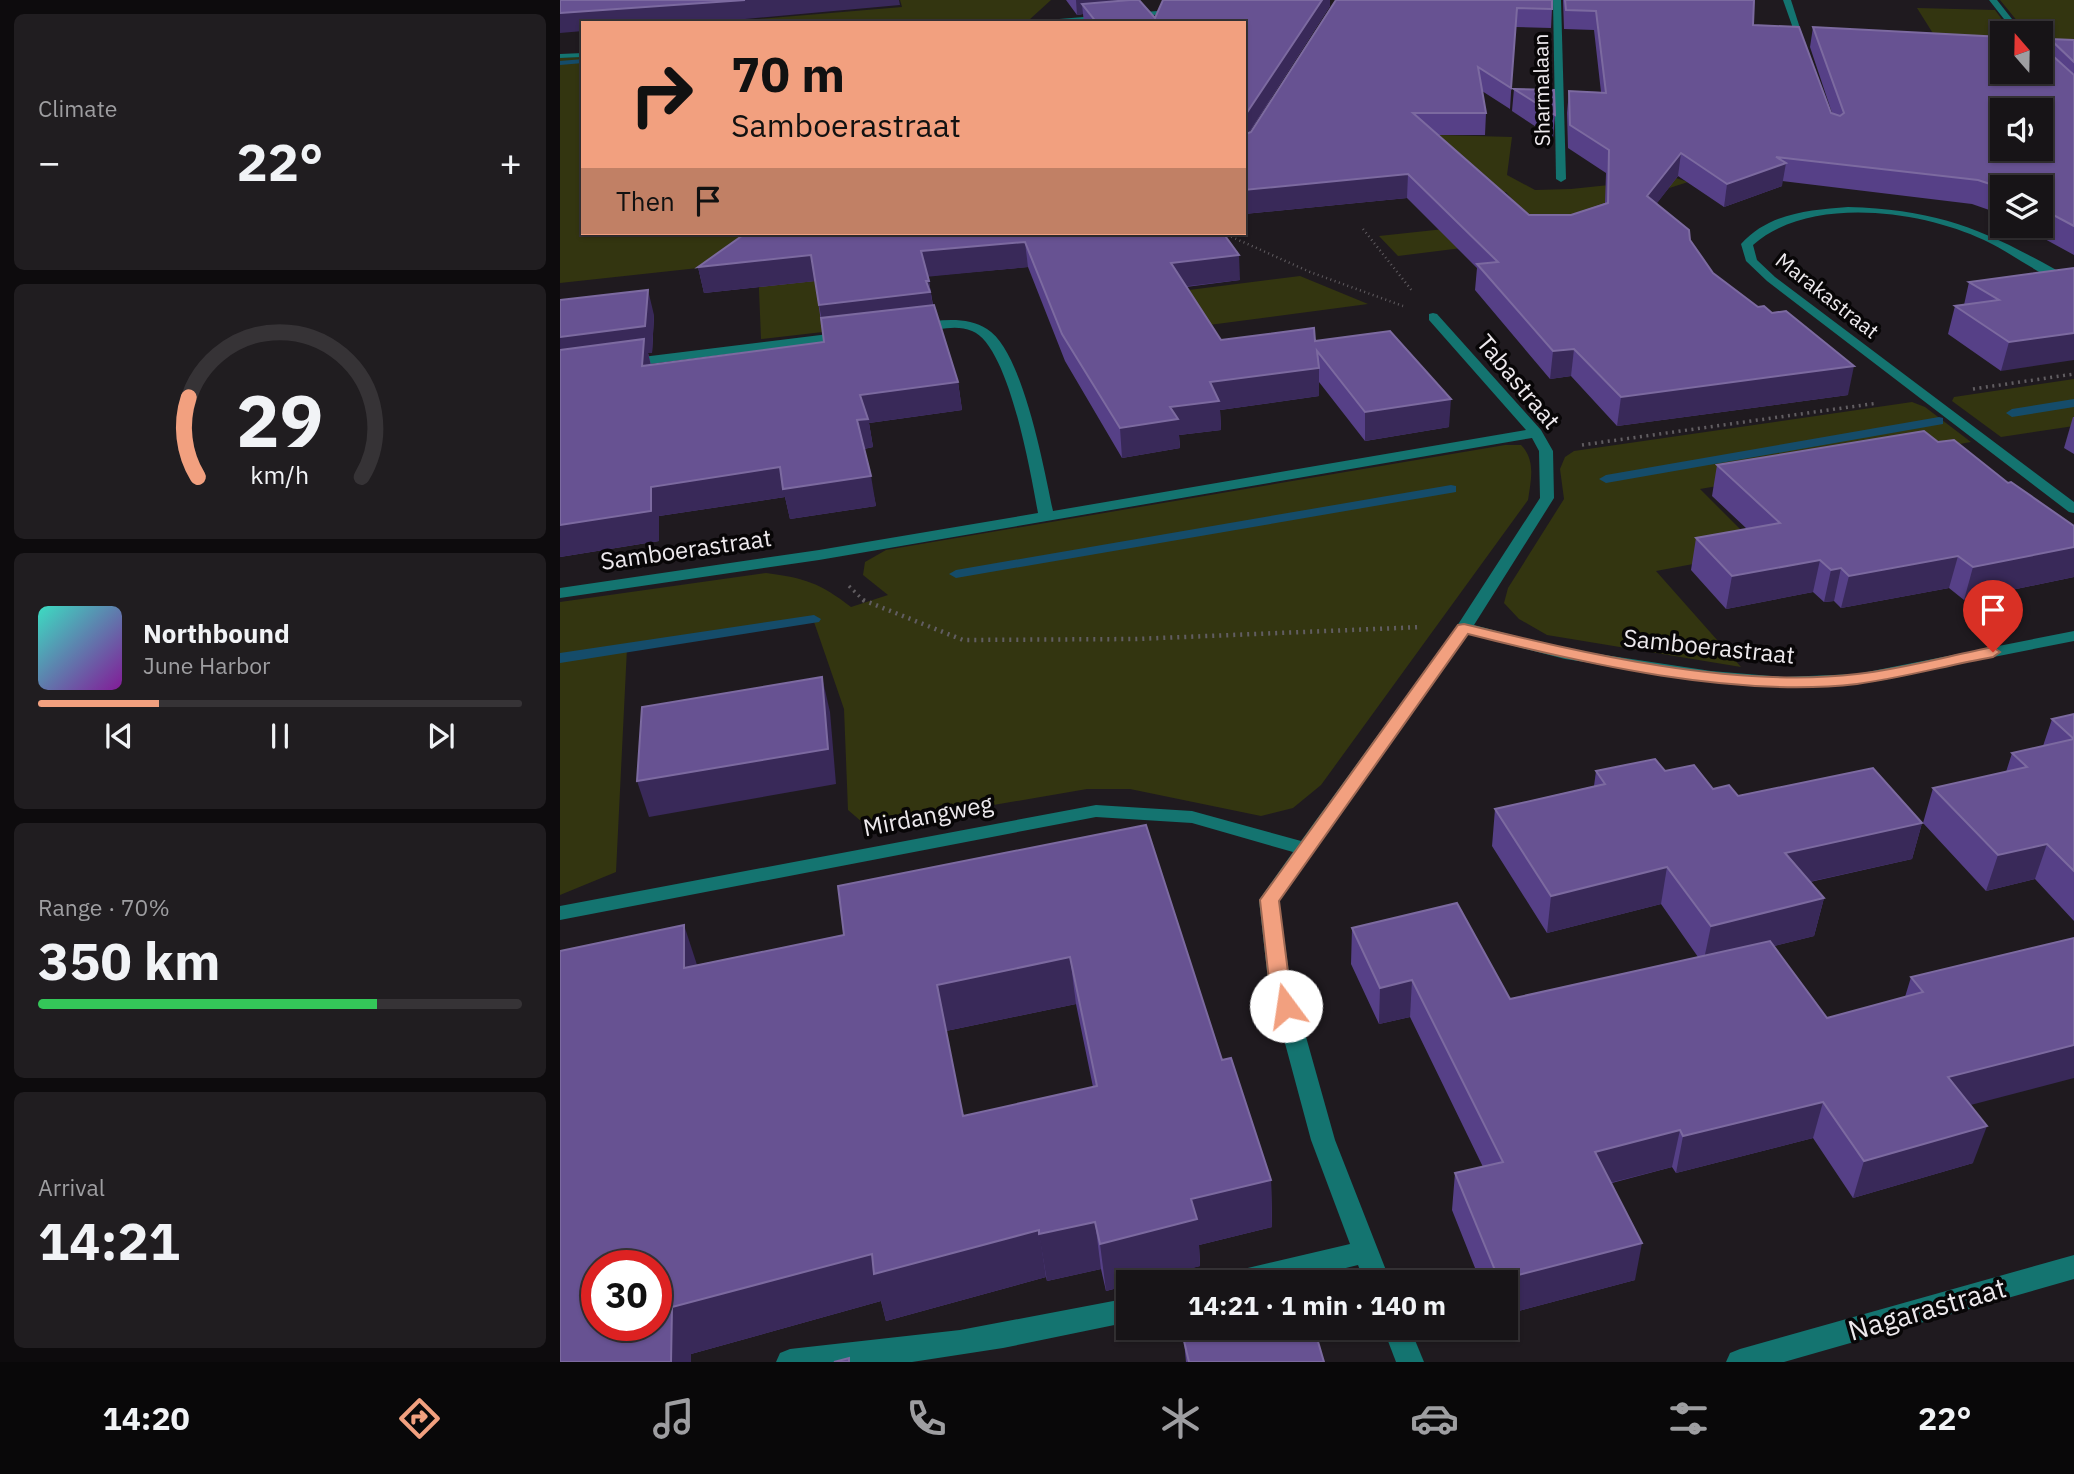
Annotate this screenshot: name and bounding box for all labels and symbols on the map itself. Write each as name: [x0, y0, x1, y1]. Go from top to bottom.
north arrow: [1990, 21, 2053, 84]
street label: Sharmalaan: [1526, 33, 1556, 147]
street label: Marakastraat: [1770, 246, 1885, 344]
street label: Tabastraat: [1470, 327, 1568, 435]
street label: Samboerastraat: [598, 521, 773, 577]
pin: [1963, 580, 2023, 652]
street label: Samboerastraat: [1622, 621, 1797, 671]
street label: Mirdangweg: [860, 787, 996, 843]
position arrow: [1249, 969, 1323, 1043]
speed limit sign: 30: [581, 1250, 672, 1341]
street label: Nagarastraat: [1844, 1268, 2010, 1349]

